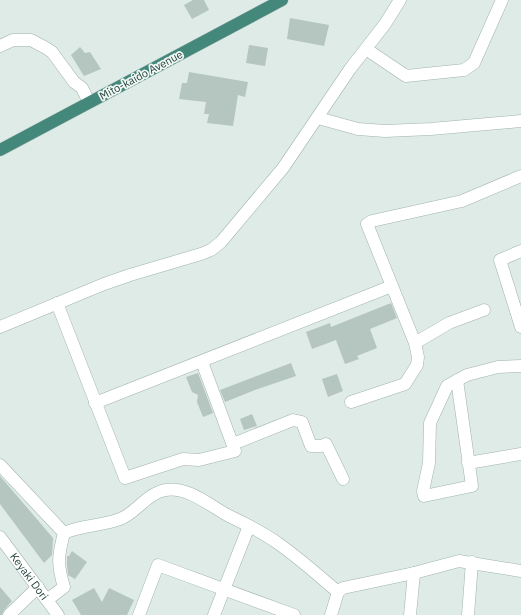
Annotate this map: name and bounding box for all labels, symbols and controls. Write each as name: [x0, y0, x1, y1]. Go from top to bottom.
street label: Mito-kaido Avenue: [97, 47, 185, 103]
street label: Keyaki Dori: [7, 550, 51, 603]

